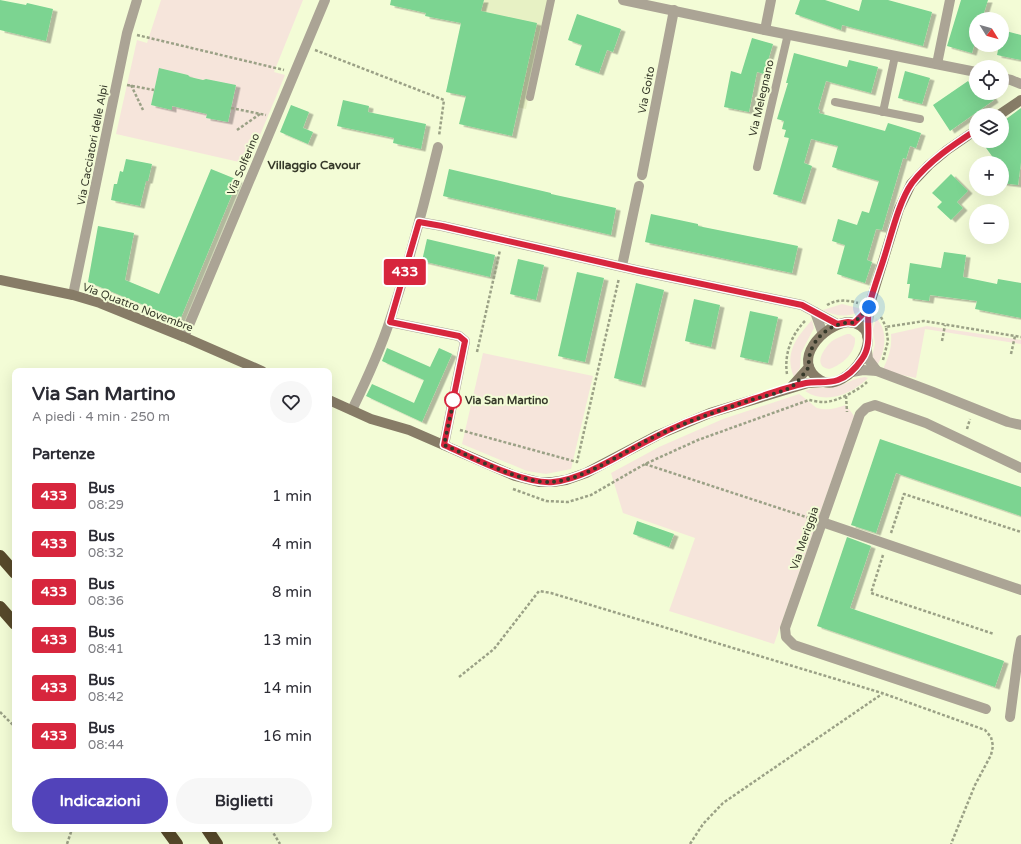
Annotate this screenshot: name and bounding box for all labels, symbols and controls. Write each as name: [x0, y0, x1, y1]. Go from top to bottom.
north arrow: [969, 12, 1009, 52]
map controls: [969, 12, 1009, 244]
street label: Via Melegnano: [746, 58, 777, 138]
button: locate: [969, 60, 1009, 100]
street label: Via Goito: [636, 65, 657, 115]
street label: Via Cacciatori delle Alpi: [74, 84, 111, 206]
button: layers: [969, 108, 1009, 148]
street label: Via Solferino: [225, 131, 262, 197]
button: +: [969, 156, 1009, 196]
district label: Villaggio Cavour: [268, 158, 361, 173]
button: −: [969, 204, 1009, 244]
line badge: 433: [382, 259, 428, 285]
text: 433: [392, 263, 418, 280]
street label: Via Quattro Novembre: [81, 280, 195, 335]
your location: [859, 297, 879, 317]
button: heart: [270, 381, 312, 423]
text: Via San Martino: [32, 383, 176, 405]
marker: Via San Martino: [444, 391, 462, 409]
place label: Via San Martino: [465, 394, 548, 407]
text: A piedi · 4 min · 250 m: [32, 409, 170, 425]
text: Partenze: [32, 445, 95, 463]
text: Bus: [88, 479, 115, 497]
text: 433: [41, 487, 67, 504]
text: 1 min: [272, 487, 312, 505]
text: 08:29: [88, 497, 124, 513]
street label: Via Meriggia: [788, 505, 821, 571]
text: Bus: [88, 527, 115, 545]
text: 433: [41, 535, 67, 552]
text: 4 min: [272, 535, 312, 553]
text: 08:32: [88, 545, 124, 561]
text: Bus: [88, 575, 115, 593]
text: 433: [41, 583, 67, 600]
text: 8 min: [272, 583, 312, 601]
text: 08:36: [88, 593, 124, 609]
text: Bus: [88, 623, 115, 641]
text: 433: [41, 631, 67, 648]
text: 13 min: [263, 631, 312, 649]
text: 08:41: [88, 641, 124, 657]
text: Bus: [88, 671, 115, 689]
text: 433: [41, 679, 67, 696]
text: 14 min: [263, 679, 312, 697]
text: 08:42: [88, 689, 124, 705]
text: Bus: [88, 719, 115, 737]
text: 433: [41, 727, 67, 744]
text: 16 min: [263, 727, 312, 745]
text: 08:44: [88, 737, 124, 753]
button: Indicazioni: [32, 778, 168, 824]
button: Biglietti: [176, 778, 312, 824]

